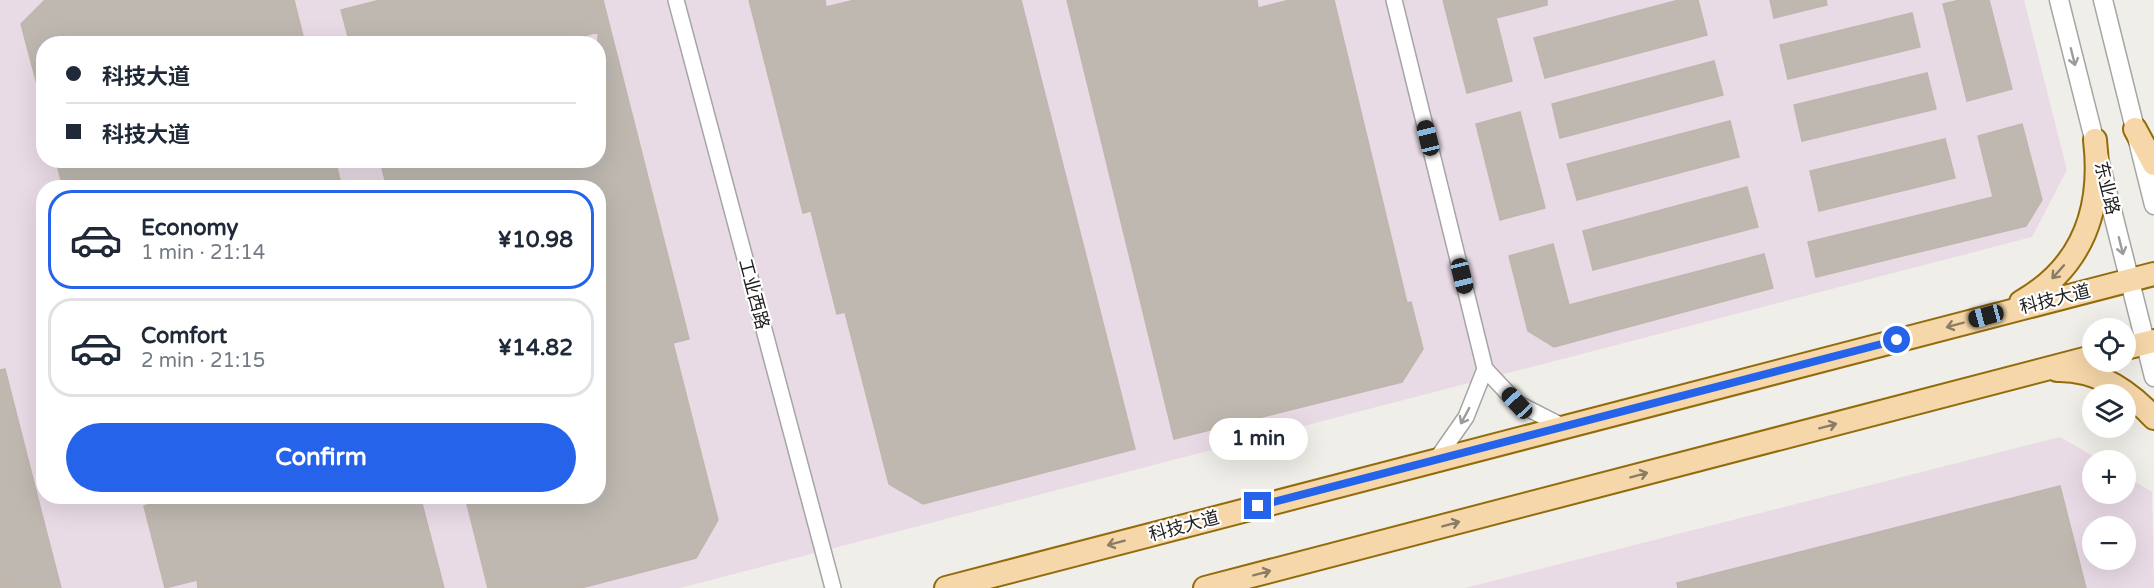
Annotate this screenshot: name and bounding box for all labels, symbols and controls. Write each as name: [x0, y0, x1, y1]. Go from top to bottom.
one-way arrow: [2068, 47, 2080, 66]
text: 科技大道: [102, 64, 190, 90]
car: [1415, 118, 1441, 158]
text: 科技大道: [102, 122, 190, 148]
street label: 东业路: [2090, 159, 2124, 217]
icon: car: [69, 213, 123, 267]
text: Economy: [141, 215, 238, 241]
text: ¥10.98: [498, 227, 573, 253]
one-way arrow: [2116, 236, 2128, 255]
text: 1 min · 21:14: [141, 241, 265, 265]
street label: 工业西路: [734, 256, 774, 332]
car: [1449, 256, 1475, 296]
one-way arrow: [2051, 265, 2065, 280]
street label: 科技大道: [2017, 280, 2093, 318]
car: [1966, 303, 2006, 329]
map controls: [2082, 318, 2136, 570]
button: locate: [2082, 318, 2136, 372]
one-way arrow: [1946, 319, 1965, 331]
icon: car: [69, 321, 123, 375]
text: Comfort: [141, 323, 227, 349]
route start: [1883, 326, 1910, 353]
text: ¥14.82: [498, 335, 573, 361]
text: 2 min · 21:15: [141, 349, 265, 373]
car: [1498, 384, 1536, 422]
button: layers: [2082, 384, 2136, 438]
one-way arrow: [1458, 407, 1470, 425]
callout: 1 min: [1208, 419, 1308, 461]
one-way arrow: [1818, 419, 1837, 431]
button: Confirm: [66, 423, 576, 492]
text: 1 min: [1232, 427, 1285, 451]
button: +: [2082, 450, 2136, 504]
one-way arrow: [1630, 469, 1649, 480]
route end: [1244, 492, 1271, 519]
street label: 科技大道: [1146, 506, 1222, 546]
button: −: [2082, 516, 2136, 570]
one-way arrow: [1441, 518, 1460, 529]
one-way arrow: [1107, 538, 1126, 550]
one-way arrow: [1252, 567, 1271, 579]

